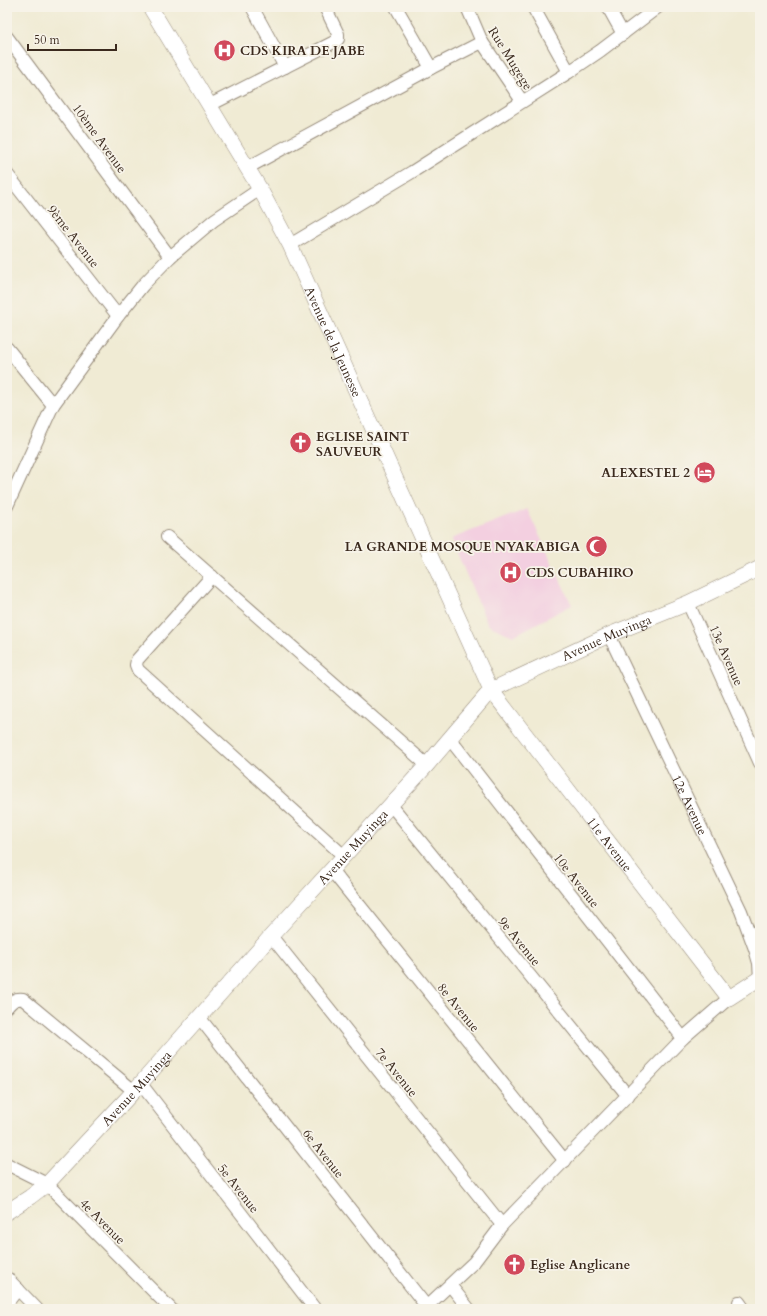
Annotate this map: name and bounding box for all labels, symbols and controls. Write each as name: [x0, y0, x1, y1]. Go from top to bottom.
street label: Rue Mugege: [484, 24, 537, 94]
scale bar: [28, 26, 116, 52]
text: 50 m: [34, 32, 61, 48]
hospital icon: CDS KIRA DE JABE: [211, 37, 237, 63]
place label: CDS KIRA DE JABE: [240, 42, 365, 60]
street label: 10ème Avenue: [68, 100, 131, 177]
street label: 9ème Avenue: [43, 201, 103, 272]
street label: Avenue de la Jeunesse: [300, 284, 366, 400]
place label: EGLISE SAINT SAUVEUR: [316, 428, 410, 461]
church icon: EGLISE SAINT SAUVEUR: [288, 430, 314, 456]
hotel icon: ALEXESTEL 2: [692, 459, 718, 485]
place label: ALEXESTEL 2: [601, 464, 690, 482]
mosque icon: LA GRANDE MOSQUE NYAKABIGA: [583, 533, 609, 559]
place label: LA GRANDE MOSQUE NYAKABIGA: [345, 538, 580, 556]
hospital icon: CDS CUBAHIRO: [498, 559, 524, 585]
place label: CDS CUBAHIRO: [526, 564, 634, 582]
street label: Avenue Muyinga: [559, 611, 654, 666]
street label: 13e Avenue: [705, 622, 748, 689]
street label: 12e Avenue: [667, 772, 711, 838]
street label: Avenue Muyinga: [314, 806, 392, 889]
street label: 11e Avenue: [582, 813, 636, 876]
street label: 10e Avenue: [549, 850, 603, 912]
street label: 9e Avenue: [494, 913, 545, 970]
street label: 8e Avenue: [433, 979, 484, 1036]
street label: 7e Avenue: [371, 1044, 422, 1101]
street label: Avenue Muyinga: [98, 1047, 176, 1130]
street label: 6e Avenue: [298, 1125, 348, 1182]
street label: 5e Avenue: [213, 1160, 263, 1217]
street label: 4e Avenue: [75, 1195, 129, 1249]
church icon: Eglise Anglicane: [501, 1251, 527, 1277]
place label: Eglise Anglicane: [530, 1256, 630, 1274]

